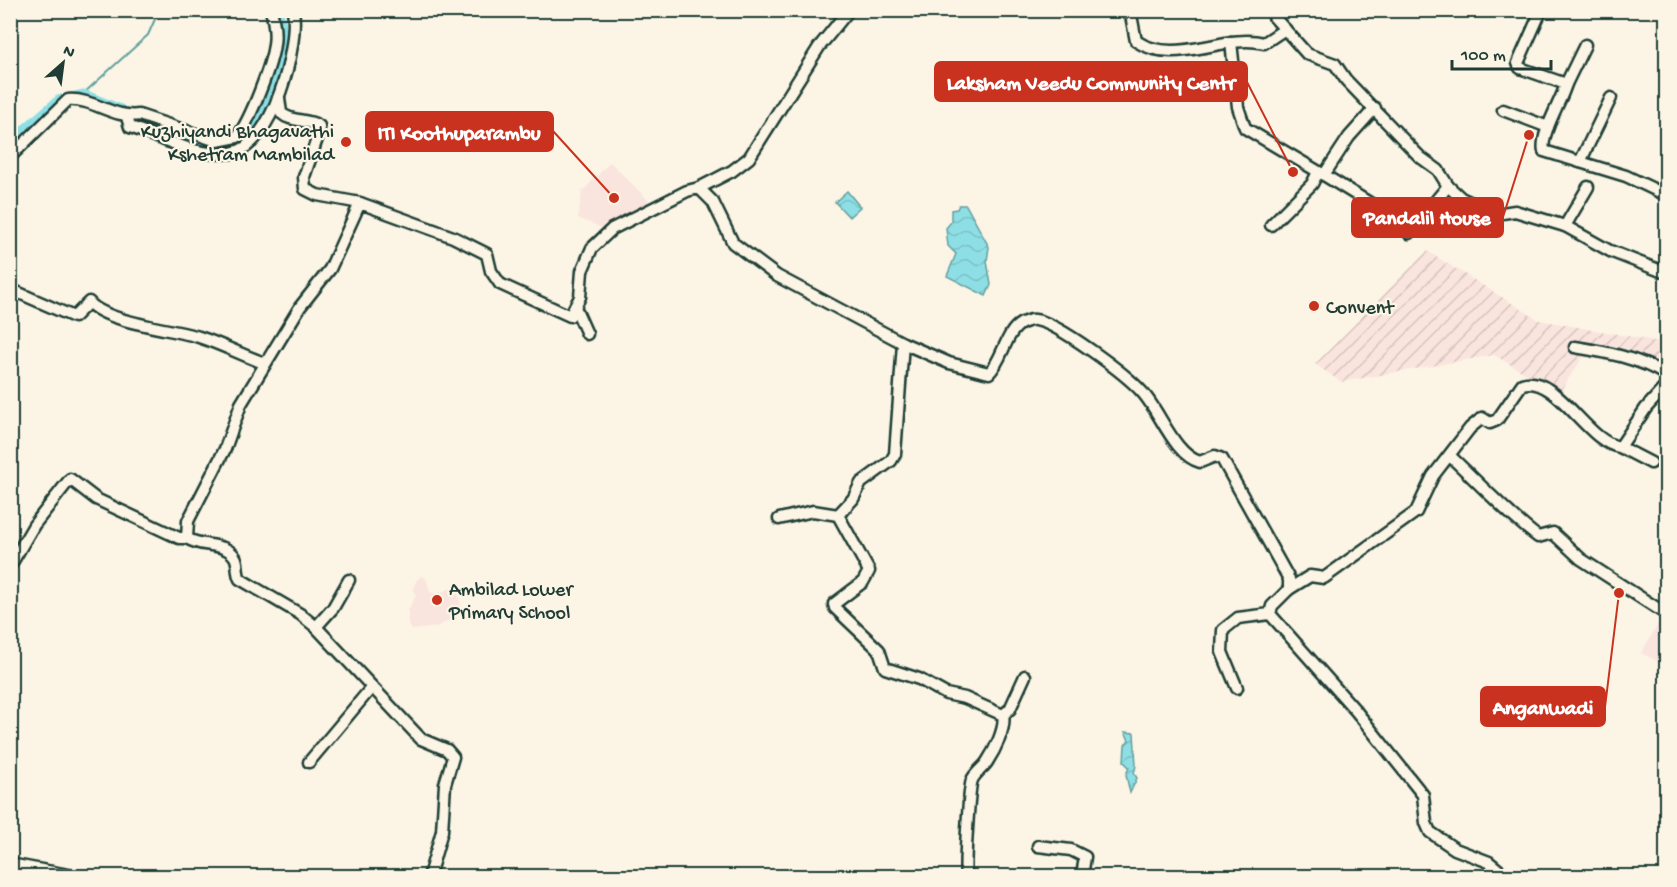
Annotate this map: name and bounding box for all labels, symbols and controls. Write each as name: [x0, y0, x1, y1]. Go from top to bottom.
north arrow: [33, 33, 93, 93]
scale bar: [1452, 33, 1551, 71]
text: N: [59, 42, 78, 64]
text: 100 m: [1460, 46, 1506, 67]
callout: Laksham Veedu Community Centr: [935, 62, 1247, 101]
text: Laksham Veedu Community Centr: [947, 73, 1238, 98]
callout: ITI Koothuparambu: [366, 112, 553, 151]
place label: Kuzhiyandi Bhagavathi Kshetram Mambilad: [141, 122, 336, 168]
text: ITI Koothuparambu: [377, 123, 541, 148]
marker: Kuzhiyandi Bhagavathi Kshetram Mambilad: [339, 135, 353, 149]
callout: Pandalil House: [1352, 198, 1503, 237]
text: Pandalil House: [1362, 208, 1492, 233]
place label: Convent: [1326, 298, 1395, 321]
marker: Convent: [1307, 299, 1321, 313]
place label: Ambilad Lower Primary School: [448, 580, 574, 626]
marker: Ambilad Lower Primary School: [430, 593, 444, 607]
callout: Anganwadi: [1481, 687, 1605, 726]
text: Anganwadi: [1492, 698, 1593, 723]

